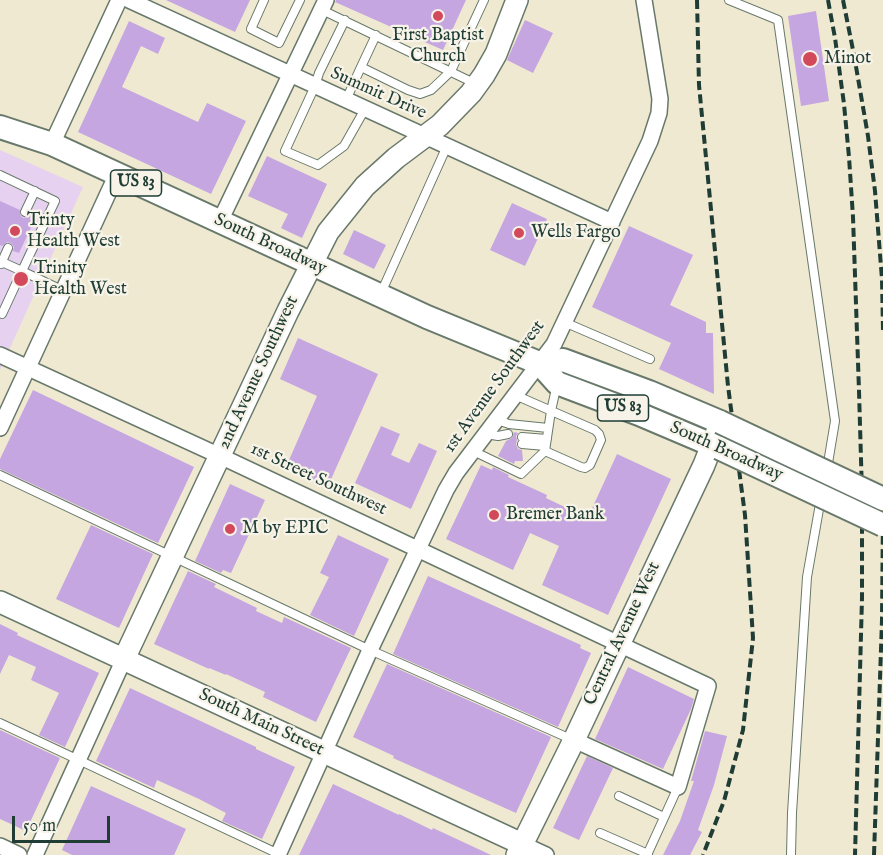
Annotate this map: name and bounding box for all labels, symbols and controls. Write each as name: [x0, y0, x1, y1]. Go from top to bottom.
marker: First Baptist Church: [431, 9, 445, 23]
place label: First Baptist Church: [392, 25, 484, 68]
place label: Minot: [824, 48, 871, 70]
marker: Minot: [801, 50, 819, 68]
street label: Summit Drive: [326, 63, 430, 125]
road number: US 83: [110, 170, 162, 196]
place label: Trinty Health West: [27, 210, 120, 252]
street label: South Broadway: [210, 210, 330, 280]
place label: Wells Fargo: [531, 222, 621, 244]
marker: Trinty Health West: [8, 224, 22, 238]
marker: Wells Fargo: [512, 226, 526, 240]
place label: Trinity Health West: [34, 258, 127, 300]
marker: Trinity Health West: [12, 270, 30, 288]
street label: 2nd Avenue Southwest: [214, 293, 304, 453]
street label: 1st Avenue Southwest: [440, 317, 550, 457]
road number: US 83: [598, 395, 648, 421]
street label: South Broadway: [666, 417, 786, 487]
street label: 1st Street Southwest: [246, 439, 390, 521]
place label: Bremer Bank: [506, 504, 604, 526]
marker: Bremer Bank: [487, 508, 501, 522]
place label: M by EPIC: [242, 518, 328, 540]
marker: M by EPIC: [223, 522, 237, 536]
street label: Central Avenue West: [580, 559, 666, 709]
street label: South Main Street: [195, 685, 327, 761]
scale bar: [15, 804, 112, 842]
text: 50 m: [23, 815, 56, 838]

